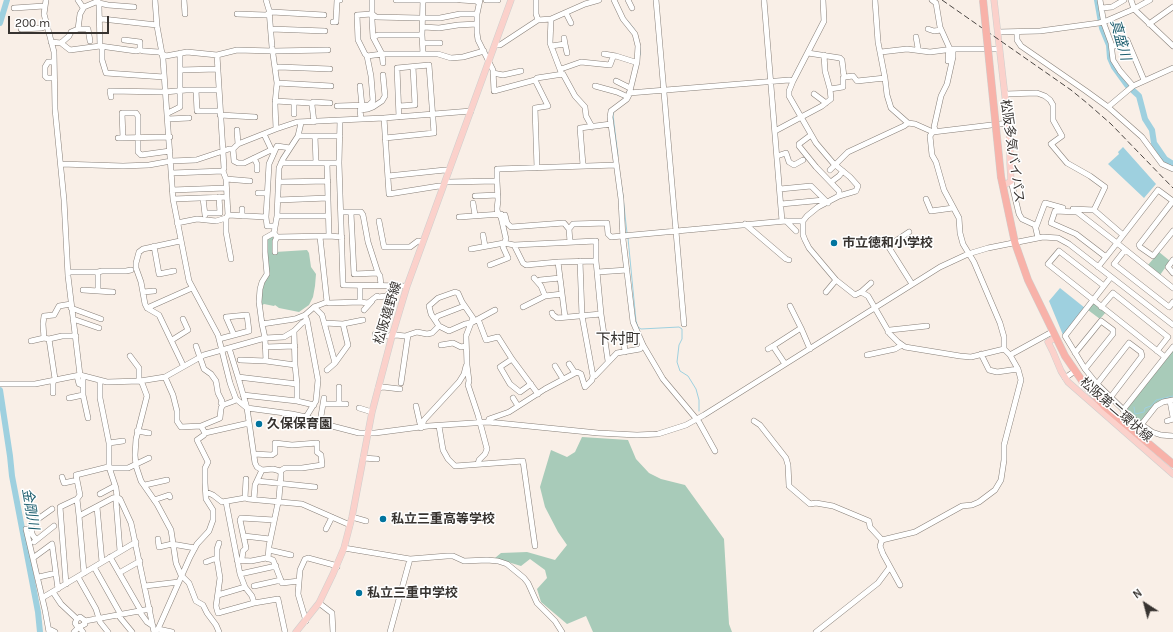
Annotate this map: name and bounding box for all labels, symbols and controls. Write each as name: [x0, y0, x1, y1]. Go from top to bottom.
scale bar: [10, 8, 111, 34]
text: 200 m: [15, 16, 50, 30]
water label: 真盛川: [1106, 17, 1134, 63]
street label: 松阪多気バイパス: [997, 98, 1027, 204]
place label: 市立徳和小学校: [842, 235, 933, 251]
marker: 市立徳和小学校: [829, 238, 839, 248]
street label: 松阪嬉野線: [371, 280, 405, 346]
district label: 下村町: [596, 331, 640, 349]
street label: 松阪第二環状線: [1077, 374, 1155, 446]
place label: 久保保育園: [267, 416, 332, 432]
marker: 久保保育園: [254, 419, 264, 429]
water label: 金剛川: [18, 487, 42, 531]
place label: 私立三重高等学校: [391, 511, 495, 527]
marker: 私立三重高等学校: [378, 514, 388, 524]
north arrow: [1125, 584, 1165, 624]
place label: 私立三重中学校: [367, 585, 458, 601]
text: N: [1131, 586, 1145, 601]
marker: 私立三重中学校: [354, 588, 364, 598]

